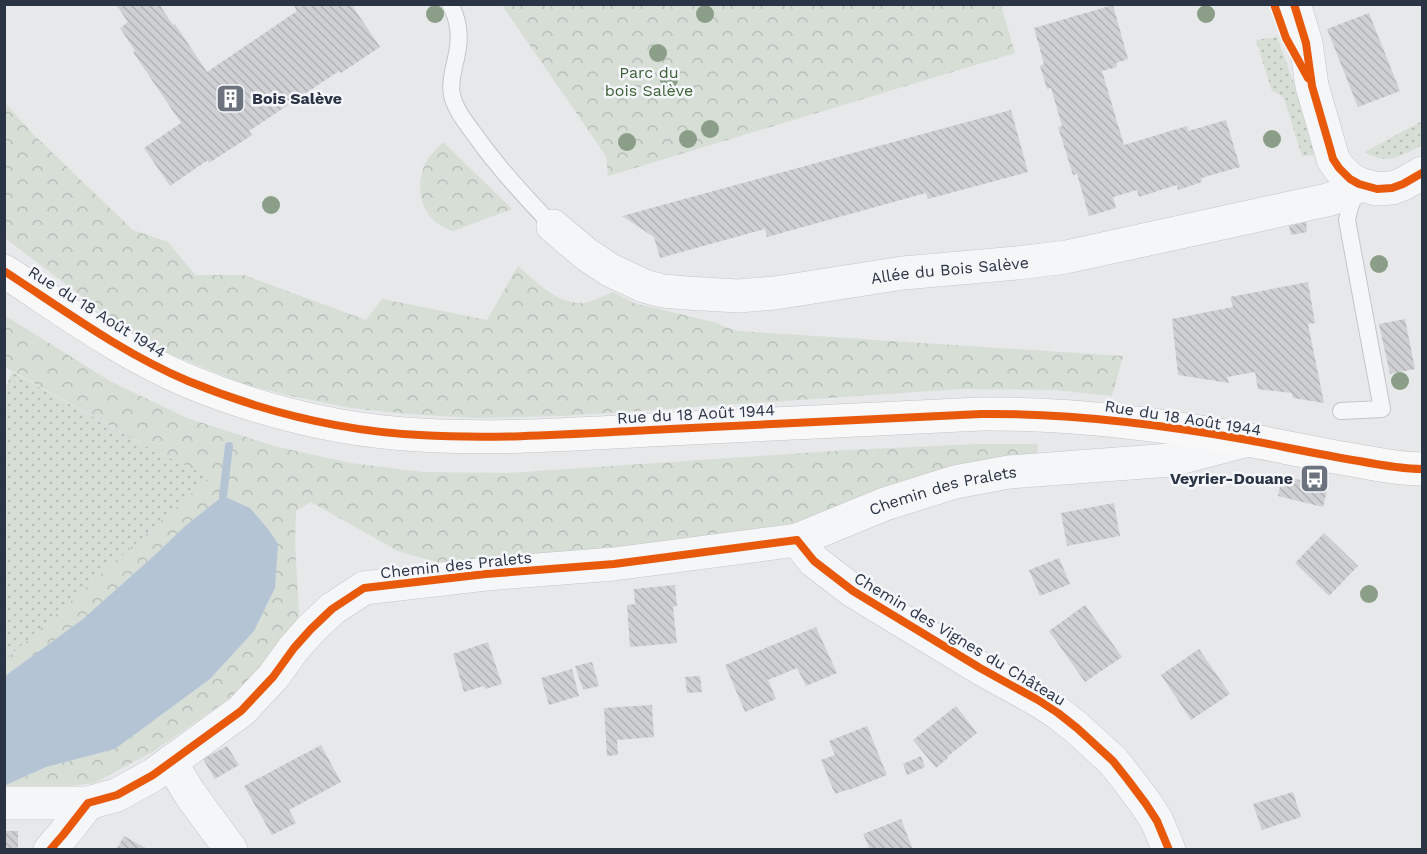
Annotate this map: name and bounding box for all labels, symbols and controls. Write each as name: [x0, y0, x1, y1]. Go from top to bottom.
park label: Parc du bois Salève: [605, 63, 693, 100]
building icon: Bois Salève: [215, 82, 247, 114]
place label: Bois Salève: [252, 89, 342, 108]
street label: Allée du Bois Salève: [869, 252, 1030, 287]
street label: Rue du 18 Août 1944: [25, 262, 169, 362]
street label: Rue du 18 Août 1944: [1103, 396, 1263, 440]
street label: Rue du 18 Août 1944: [616, 400, 776, 428]
street label: Chemin des Pralets: [866, 462, 1017, 519]
bus stop icon: Veyrier-Douane: [1298, 462, 1330, 494]
place label: Veyrier-Douane: [1170, 469, 1293, 488]
street label: Chemin des Pralets: [379, 548, 533, 582]
street label: Chemin des Vignes du Château: [851, 568, 1069, 710]

